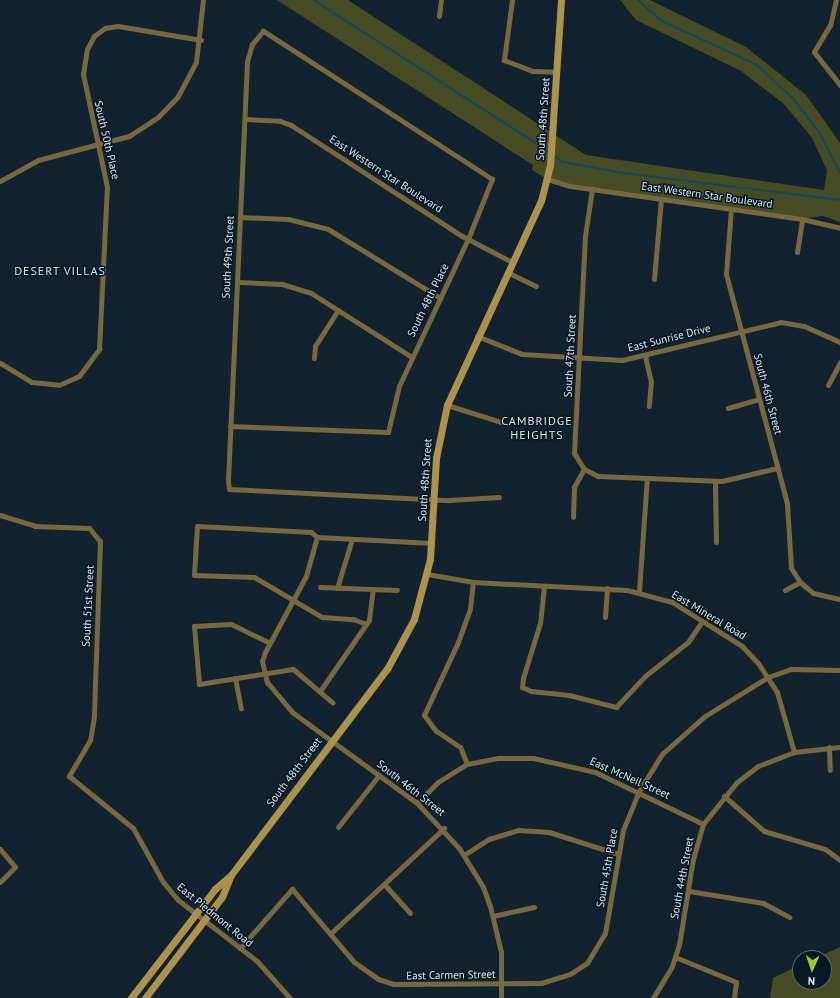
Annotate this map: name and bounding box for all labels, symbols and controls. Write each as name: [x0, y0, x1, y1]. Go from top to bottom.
street label: South 48th Street: [534, 77, 552, 161]
street label: South 50th Place: [92, 99, 122, 181]
street label: East Western Star Boulevard: [327, 132, 445, 216]
street label: East Western Star Boulevard: [641, 179, 773, 211]
street label: South 49th Street: [219, 215, 237, 299]
street label: South 48th Place: [405, 261, 451, 339]
district label: DESERT VILLAS: [14, 264, 106, 278]
street label: South 47th Street: [561, 314, 579, 398]
street label: East Sunrise Drive: [626, 321, 712, 355]
street label: South 46th Street: [751, 352, 785, 436]
district label: CAMBRIDGE HEIGHTS: [501, 414, 573, 442]
street label: South 48th Street: [416, 438, 434, 522]
street label: South 51st Street: [79, 565, 97, 647]
street label: East Mineral Road: [669, 588, 749, 642]
street label: South 48th Street: [264, 735, 324, 809]
street label: East McNeil Street: [588, 754, 672, 802]
street label: South 46th Street: [374, 757, 448, 819]
street label: South 45th Place: [594, 827, 620, 909]
street label: South 44th Street: [668, 836, 696, 920]
street label: East Piedmont Road: [174, 880, 256, 950]
north arrow: [792, 950, 832, 990]
street label: East Carmen Street: [406, 968, 496, 982]
text: N: [807, 974, 815, 988]

